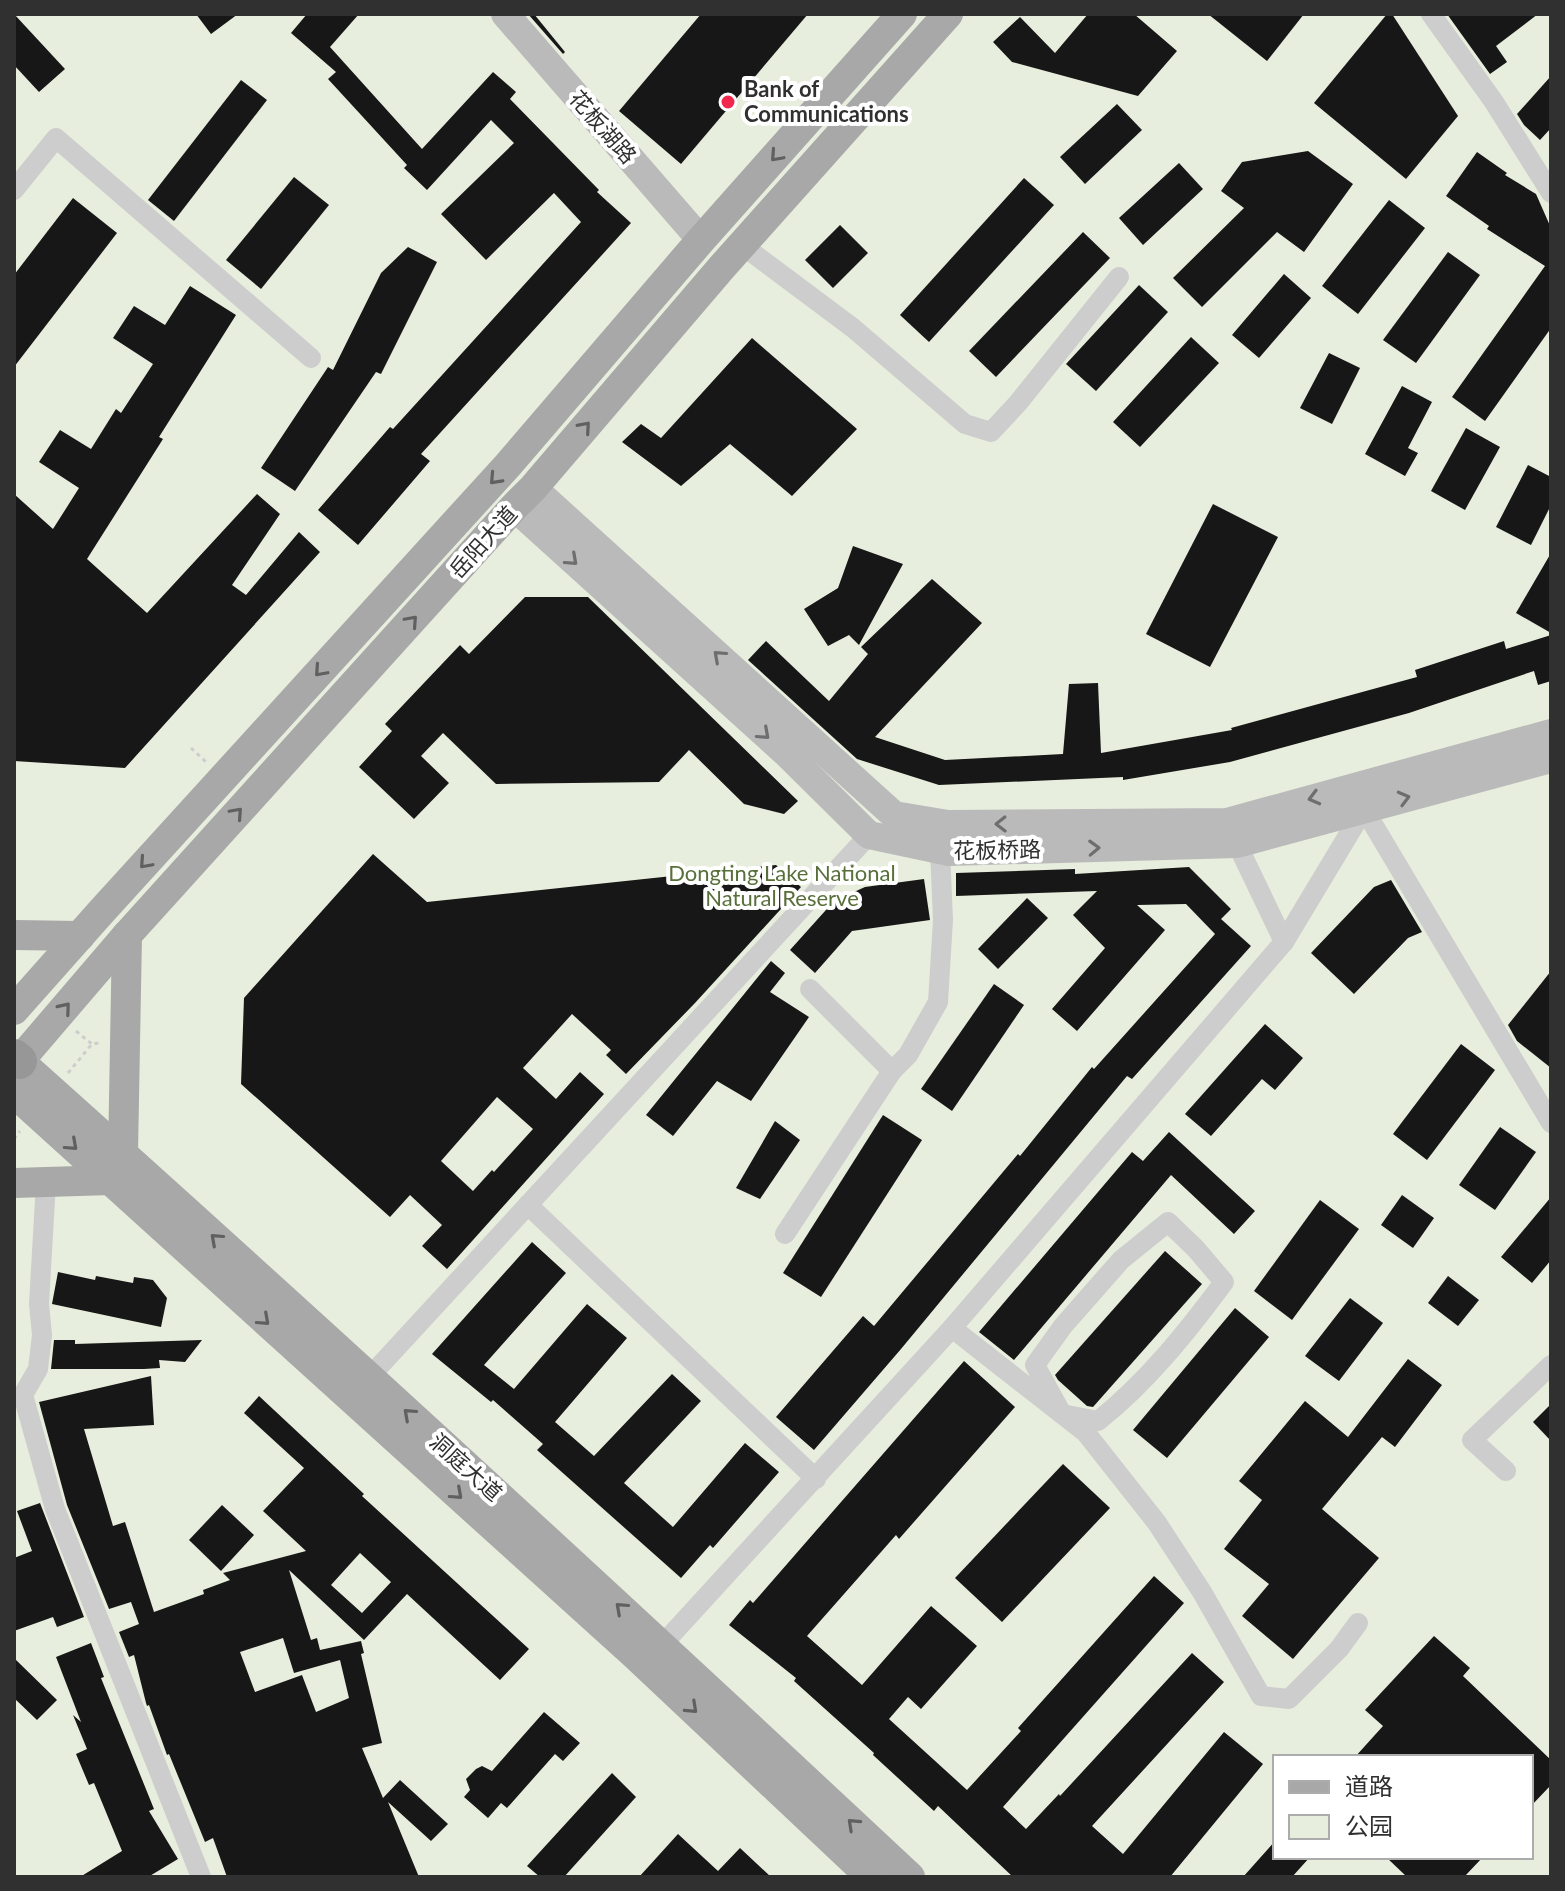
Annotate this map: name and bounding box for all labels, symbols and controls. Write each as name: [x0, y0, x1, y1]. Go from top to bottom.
place label: Bank of Communications: [744, 75, 909, 127]
street label: 花板湖路: [564, 85, 642, 169]
marker: Bank of Communications: [719, 93, 737, 111]
one-way arrow: [772, 147, 786, 162]
one-way arrow: [576, 422, 590, 436]
one-way arrow: [490, 470, 505, 484]
street label: 岳阳大道: [443, 500, 522, 583]
one-way arrow: [562, 550, 577, 564]
one-way arrow: [403, 616, 418, 630]
one-way arrow: [714, 651, 728, 665]
one-way arrow: [315, 662, 329, 676]
one-way arrow: [755, 724, 770, 739]
one-way arrow: [1307, 789, 1321, 805]
one-way arrow: [1396, 791, 1410, 808]
one-way arrow: [228, 808, 243, 822]
one-way arrow: [994, 815, 1007, 833]
street label: 花板桥路: [953, 835, 1041, 864]
one-way arrow: [1088, 839, 1101, 857]
one-way arrow: [141, 854, 155, 869]
park label: Dongting Lake National Natural Reserve: [668, 859, 896, 911]
one-way arrow: [55, 1002, 70, 1017]
one-way arrow: [62, 1135, 77, 1149]
one-way arrow: [211, 1235, 226, 1249]
one-way arrow: [255, 1310, 270, 1324]
one-way arrow: [403, 1410, 418, 1424]
street label: 洞庭大道: [425, 1427, 508, 1506]
one-way arrow: [448, 1485, 462, 1500]
one-way arrow: [616, 1604, 631, 1618]
one-way arrow: [682, 1699, 697, 1713]
legend: [1273, 1755, 1533, 1859]
text: 道路: [1345, 1771, 1393, 1800]
text: 公园: [1345, 1811, 1393, 1840]
one-way arrow: [847, 1819, 862, 1833]

